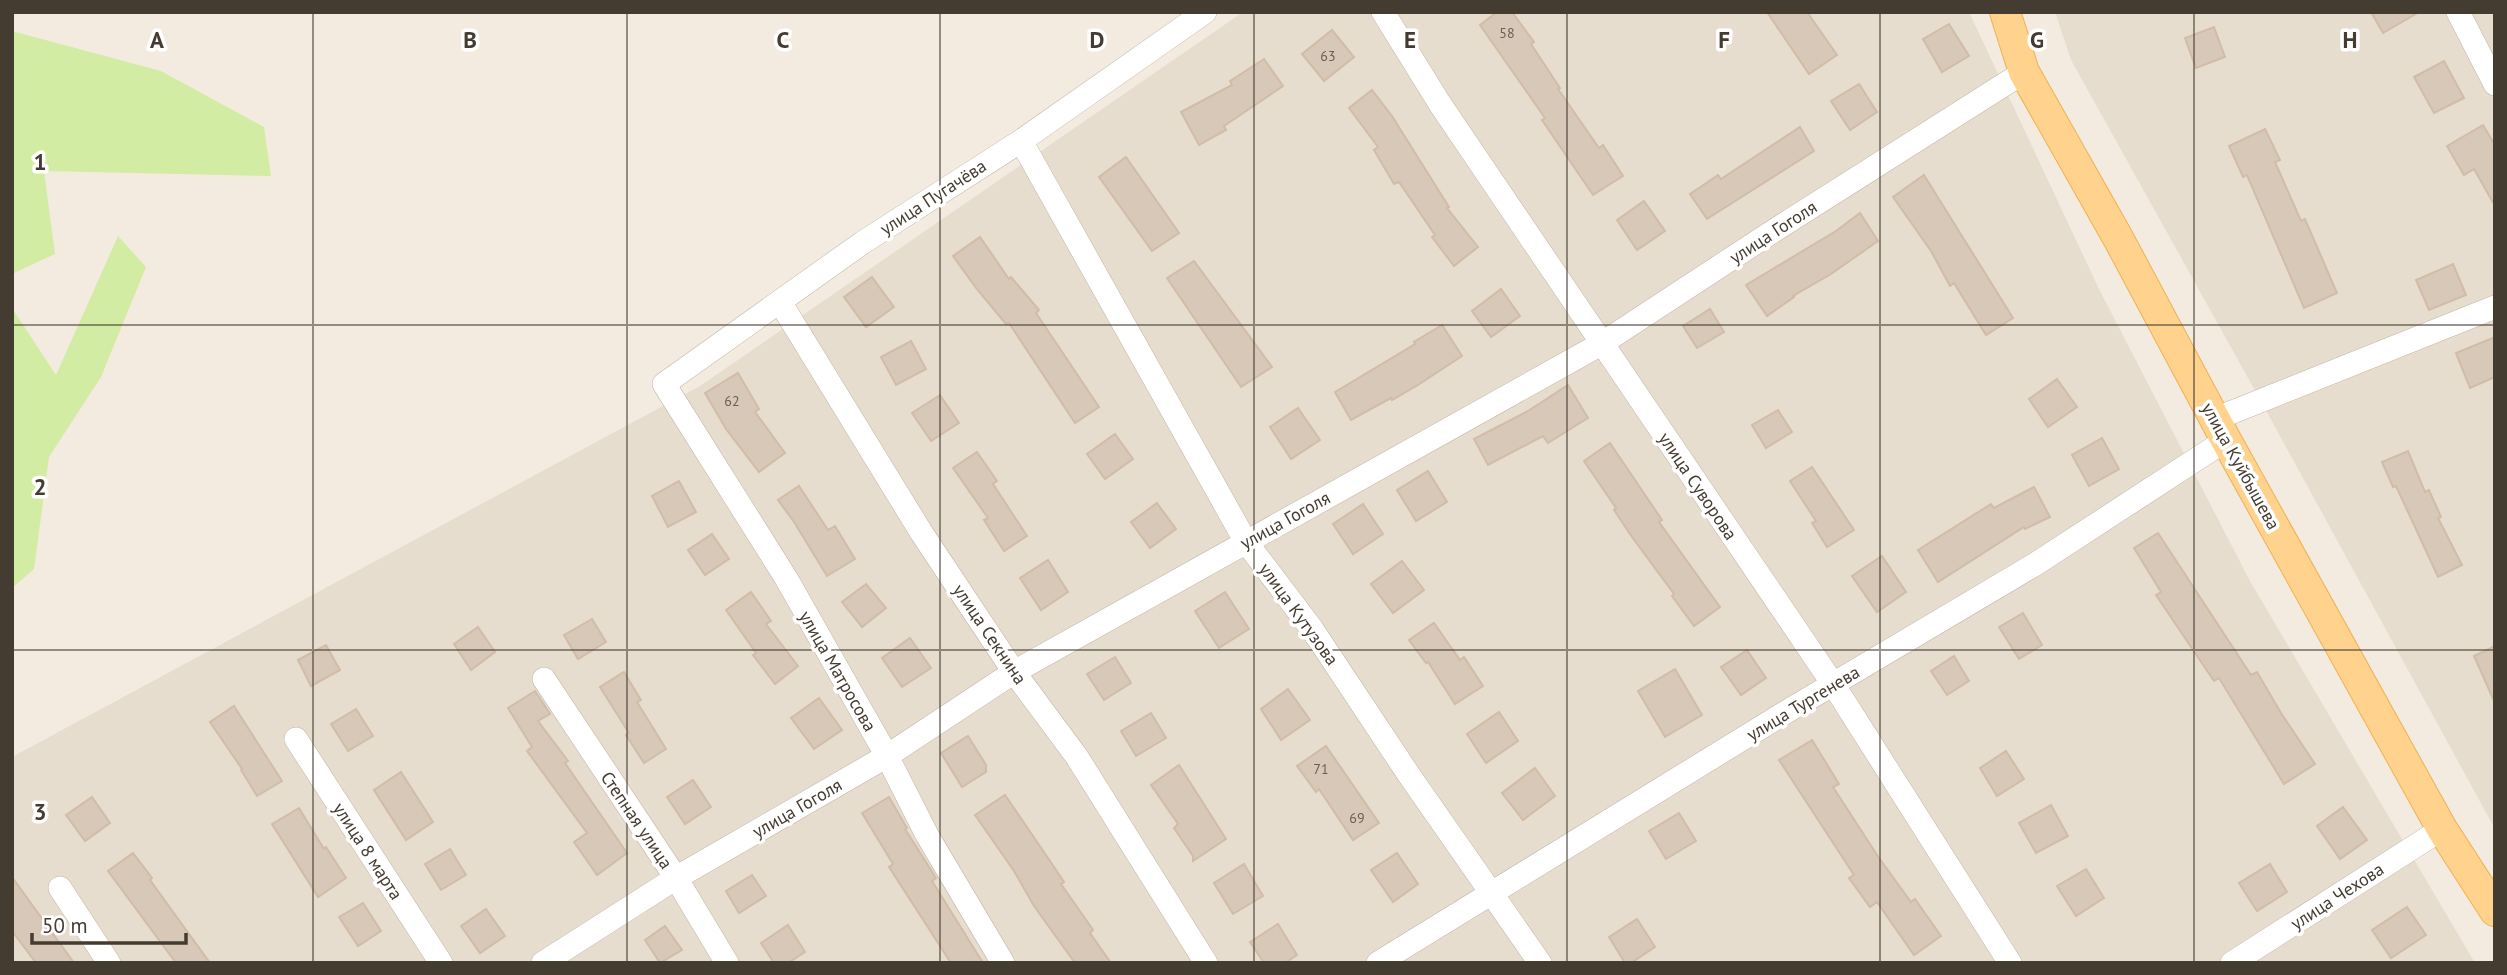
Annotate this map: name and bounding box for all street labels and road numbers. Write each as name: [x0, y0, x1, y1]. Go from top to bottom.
street label: улица Пугачёва: [875, 154, 991, 240]
street label: улица Гоголя: [1725, 195, 1821, 269]
street label: улица Куйбышева: [2197, 398, 2285, 534]
street label: улица Суворова: [1653, 428, 1743, 544]
street label: улица Гоголя: [1236, 486, 1334, 554]
street label: улица Кутузова: [1254, 558, 1344, 670]
street label: улица Секнина: [948, 579, 1032, 689]
street label: улица Матросова: [794, 607, 882, 735]
street label: улица Тургенева: [1742, 660, 1864, 746]
street label: Степная улица: [596, 767, 678, 873]
street label: улица Гоголя: [748, 773, 846, 843]
street label: улица 8 марта: [328, 798, 408, 904]
street label: улица Чехова: [2286, 857, 2388, 935]

